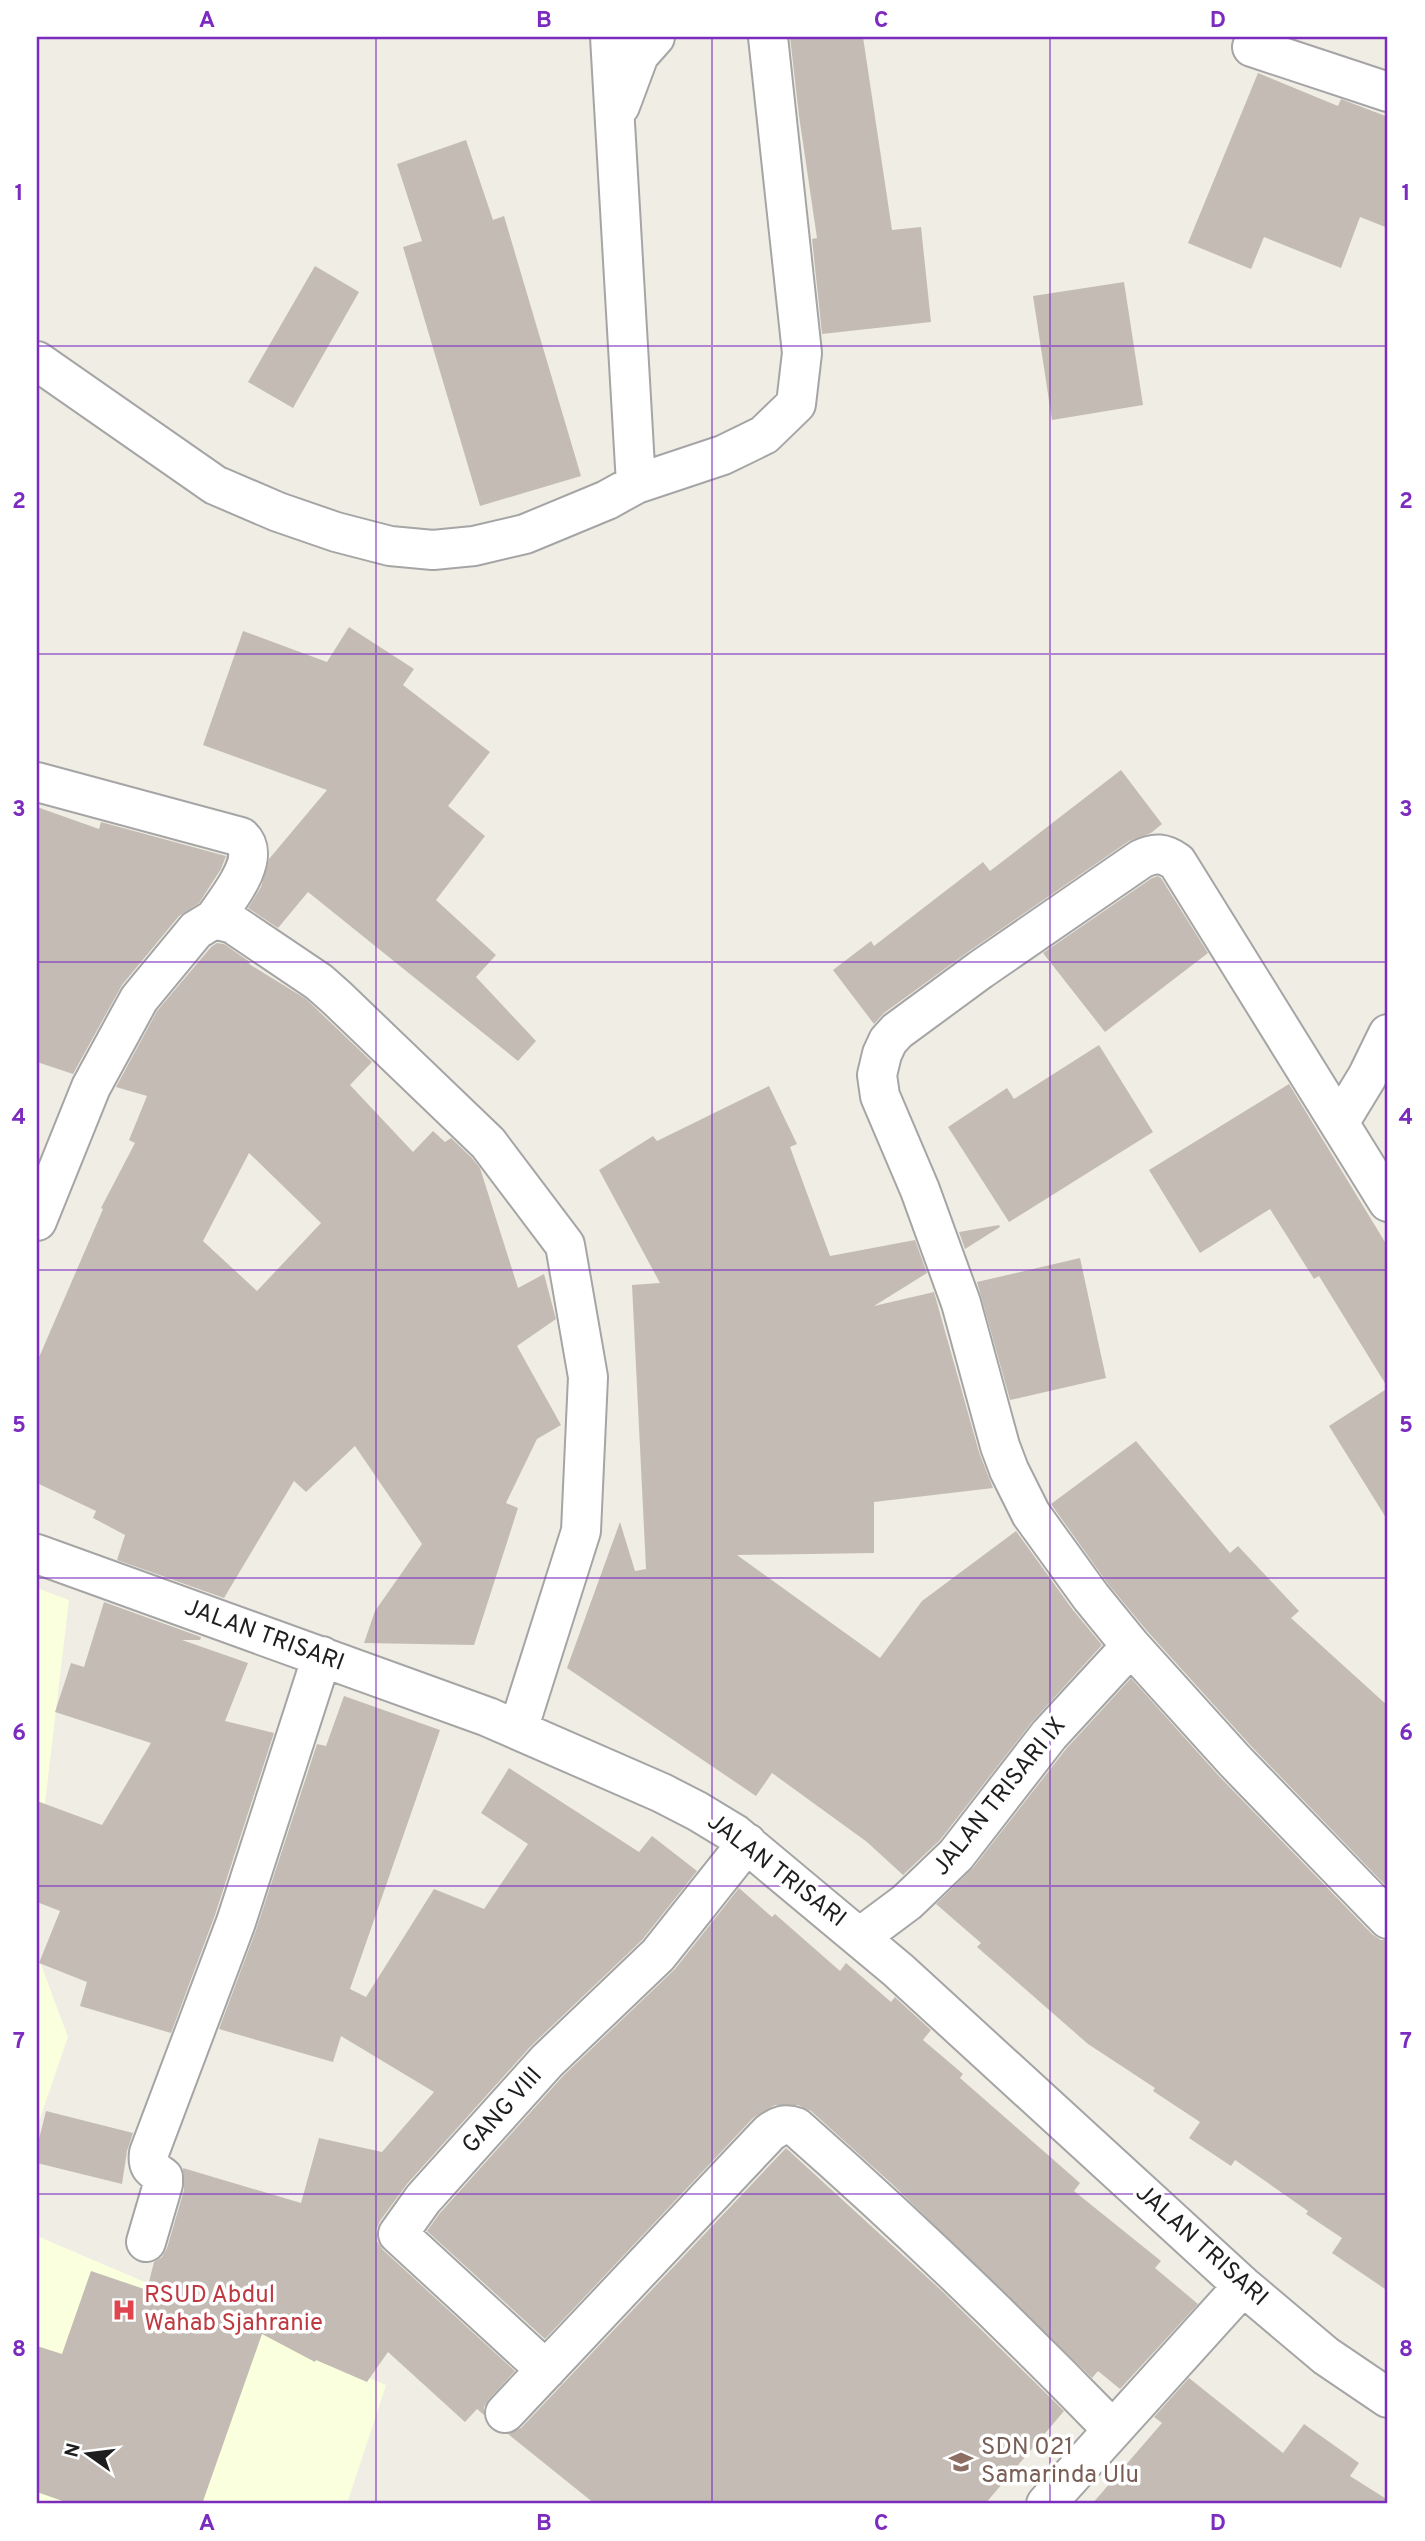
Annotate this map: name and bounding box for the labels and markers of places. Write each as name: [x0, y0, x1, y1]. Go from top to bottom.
place label: RSUD Abdul Wahab Sjahranie: [144, 2281, 323, 2339]
hospital icon: RSUD Abdul Wahab Sjahranie: [110, 2296, 138, 2324]
place label: SDN 021 Samarinda Ulu: [981, 2433, 1139, 2491]
school or university icon: SDN 021 Samarinda Ulu: [947, 2448, 975, 2476]

